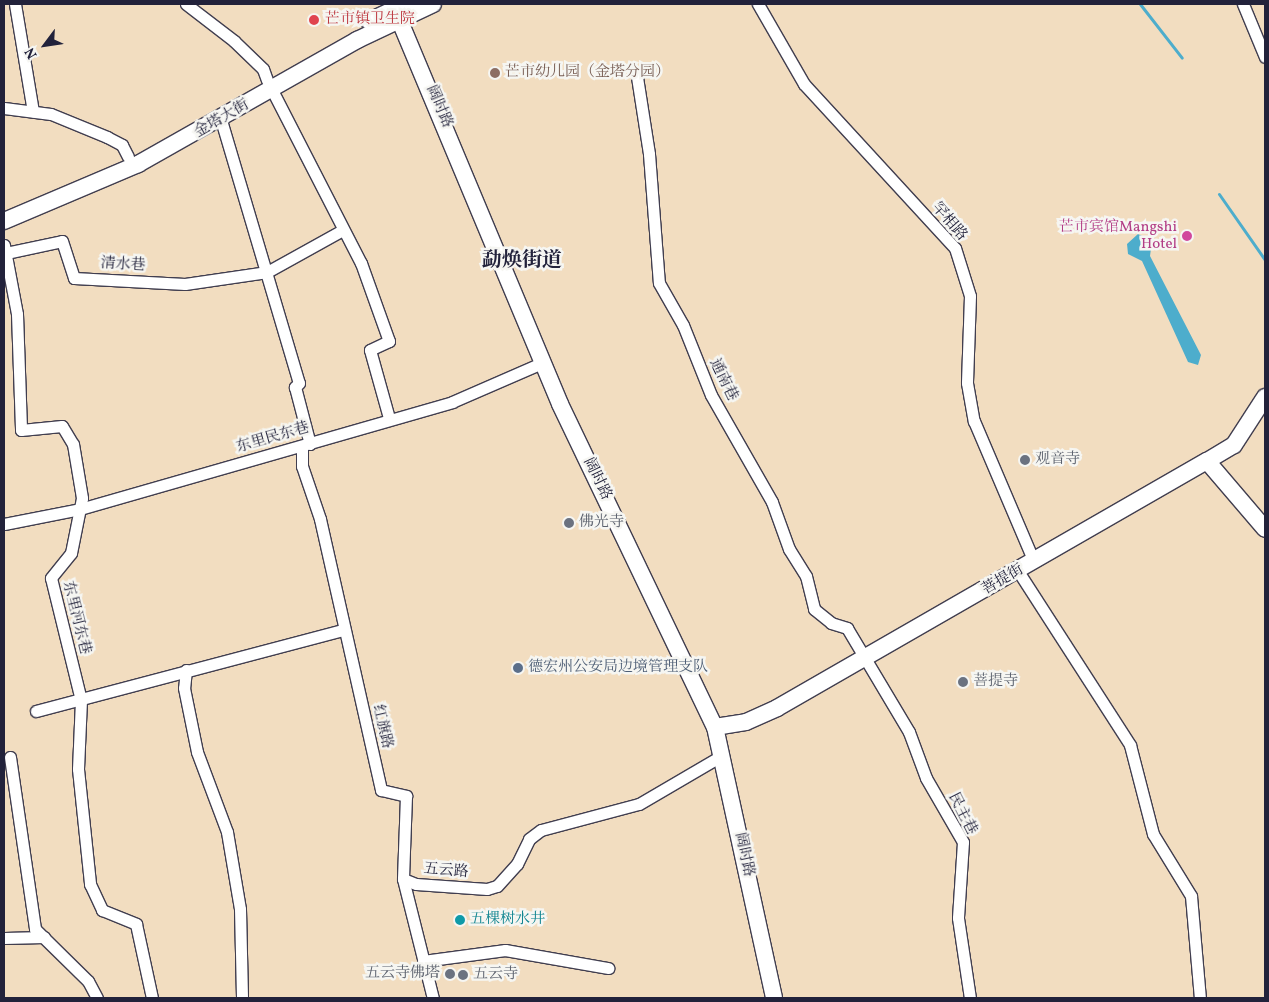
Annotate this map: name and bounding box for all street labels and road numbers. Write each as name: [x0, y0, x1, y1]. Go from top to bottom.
street label: 阔时路: [422, 83, 456, 131]
street label: 金塔大街: [192, 96, 252, 142]
street label: 罕相路: [927, 199, 971, 245]
street label: 清水巷: [100, 255, 146, 275]
street label: 通南巷: [705, 356, 741, 404]
street label: 东里民东巷: [234, 419, 312, 457]
street label: 阔时路: [579, 455, 615, 503]
street label: 菩提街: [979, 561, 1027, 599]
street label: 东里河东巷: [58, 579, 94, 657]
street label: 红旗路: [368, 703, 396, 751]
street label: 民主巷: [944, 790, 980, 838]
street label: 阔时路: [731, 831, 757, 879]
street label: 五云路: [423, 860, 469, 882]

